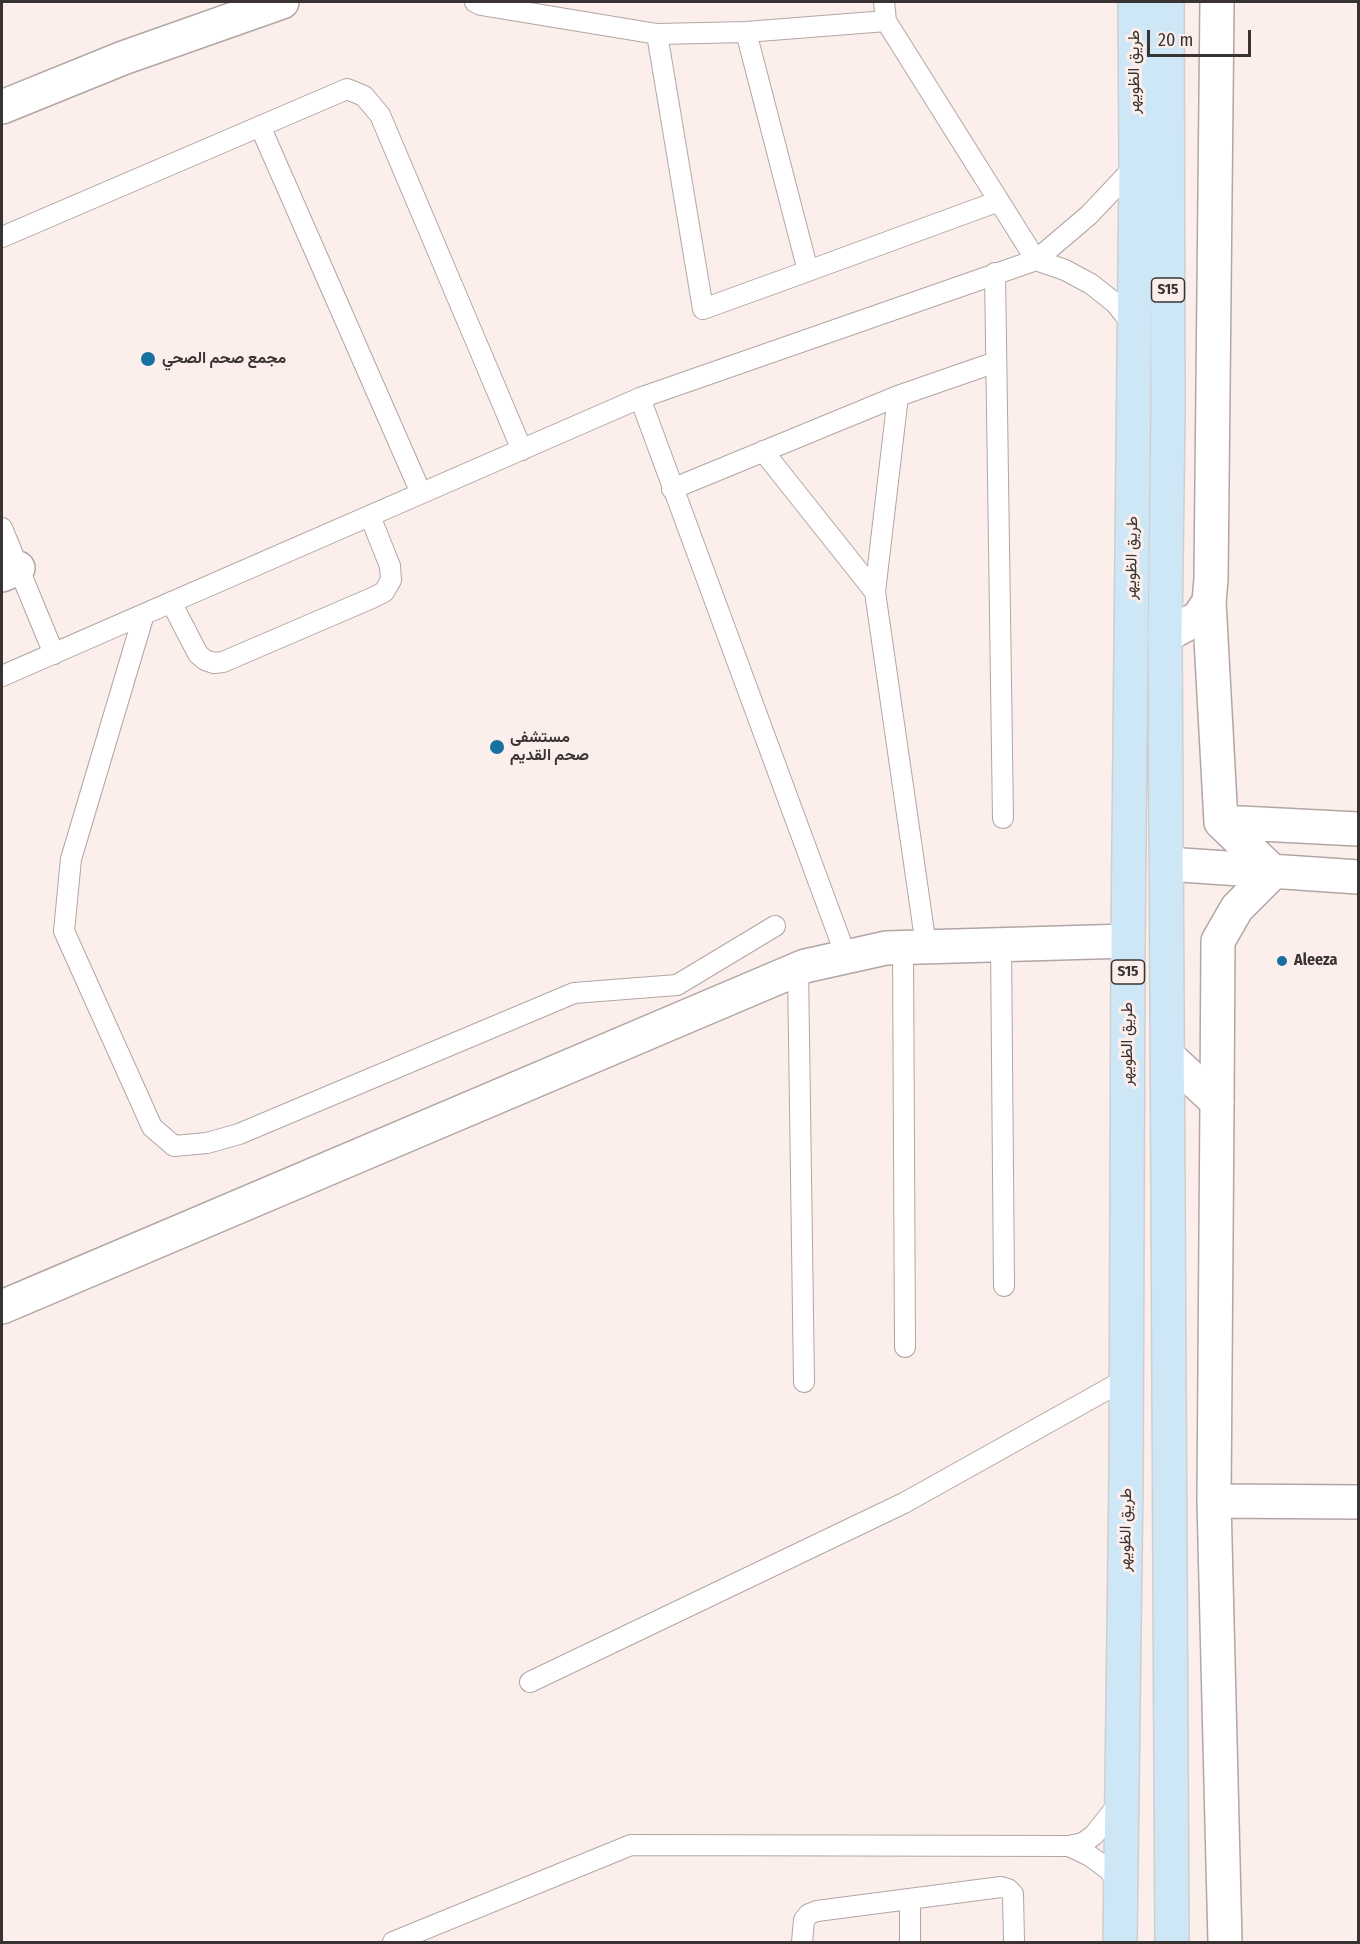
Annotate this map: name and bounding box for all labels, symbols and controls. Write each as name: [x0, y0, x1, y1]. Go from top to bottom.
scale bar: [1150, 18, 1254, 56]
text: 20 m: [1158, 29, 1193, 51]
street label: طريق الظويهر: [1125, 30, 1145, 114]
road number: S15: [1152, 278, 1184, 302]
place label: مجمع صحم الصحي: [162, 349, 286, 369]
marker: مجمع صحم الصحي: [139, 350, 157, 368]
street label: طريق الظويهر: [1122, 516, 1142, 600]
place label: مستشفى صحم القديم: [510, 728, 589, 766]
marker: مستشفى صحم القديم: [488, 738, 506, 756]
place label: Aleeza: [1294, 951, 1338, 971]
marker: Aleeza: [1275, 954, 1289, 968]
road number: S15: [1112, 960, 1144, 984]
street label: طريق الظويهر: [1118, 1002, 1138, 1086]
street label: طريق الظويهر: [1116, 1488, 1136, 1572]

